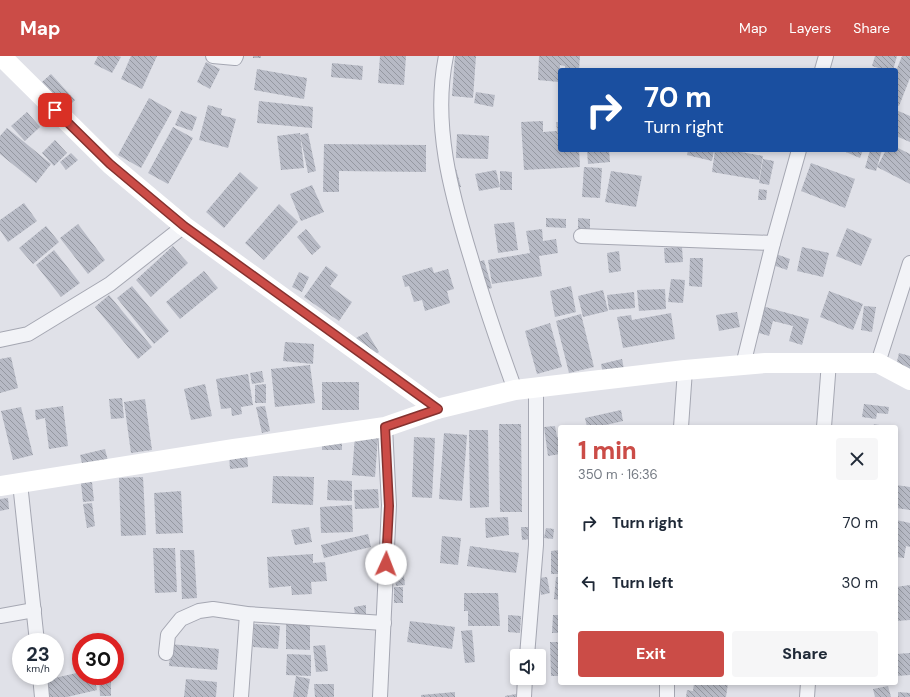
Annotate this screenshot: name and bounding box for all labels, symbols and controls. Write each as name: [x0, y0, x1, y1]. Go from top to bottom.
text: Map: [20, 16, 60, 41]
text: Map: [739, 19, 767, 37]
text: Layers: [789, 19, 831, 37]
text: Share: [853, 19, 890, 37]
text: 70 m: [644, 79, 712, 116]
icon: right: [578, 84, 630, 136]
pin: [38, 93, 72, 127]
icon: arrive: [44, 99, 66, 121]
text: Turn right: [644, 115, 724, 139]
text: 1 min: [578, 435, 637, 466]
button: close: [836, 438, 878, 480]
text: 350 m · 16:36: [578, 466, 658, 483]
icon: right: [578, 512, 600, 534]
text: Turn right: [612, 513, 683, 533]
text: 70 m: [843, 513, 878, 533]
position arrow: [365, 543, 407, 585]
icon: left: [578, 572, 600, 594]
text: Turn left: [612, 573, 673, 593]
text: 30 m: [842, 573, 878, 593]
button: Exit: [578, 631, 724, 677]
button: Share: [732, 631, 878, 677]
speed limit sign: 30: [72, 633, 124, 685]
text: 23: [26, 641, 50, 667]
map controls: [510, 649, 546, 685]
button: sound: [510, 649, 546, 685]
text: km/h: [26, 662, 50, 675]

